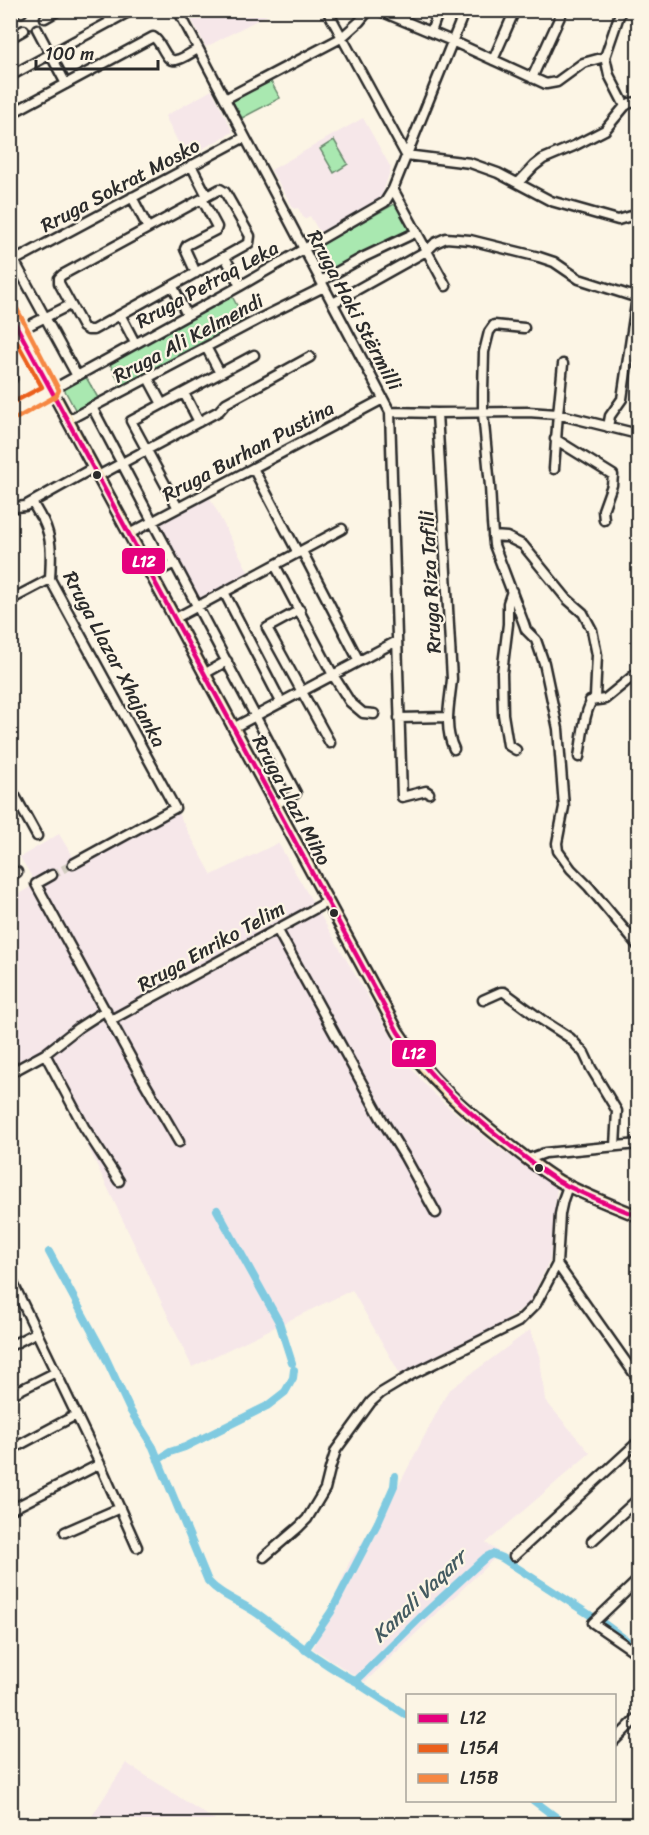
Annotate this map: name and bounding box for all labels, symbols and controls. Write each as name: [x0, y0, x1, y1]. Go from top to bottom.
scale bar: [36, 33, 158, 71]
text: 100 m: [45, 38, 94, 70]
street label: Rruga Sokrat Mosko: [34, 128, 207, 242]
street label: Rruga Haki Stërmilli: [297, 224, 412, 398]
street label: Rruga Petraq Leka: [129, 231, 285, 338]
street label: Rruga Ali Kelmendi: [106, 284, 270, 393]
street label: Rruga Burhan Pustina: [156, 391, 341, 512]
unlabelled marker: [91, 469, 103, 481]
street label: Rruga Riza Tafili: [409, 509, 452, 654]
line badge: L12: [121, 547, 166, 575]
text: L12: [132, 547, 157, 576]
street label: Rruga Llazar Xhajanka: [53, 564, 176, 754]
street label: Rruga Llazi Miho: [242, 729, 341, 872]
street label: Rruga Enriko Telim: [131, 891, 292, 1002]
unlabelled marker: [328, 907, 340, 919]
line badge: L12: [391, 1039, 437, 1068]
text: L12: [402, 1039, 427, 1068]
unlabelled marker: [533, 1162, 545, 1174]
water label: Kanali Vaqarr: [362, 1537, 479, 1652]
legend: [406, 1694, 616, 1802]
text: L12: [460, 1702, 486, 1734]
text: L15A: [460, 1732, 499, 1764]
text: L15B: [460, 1762, 499, 1794]

